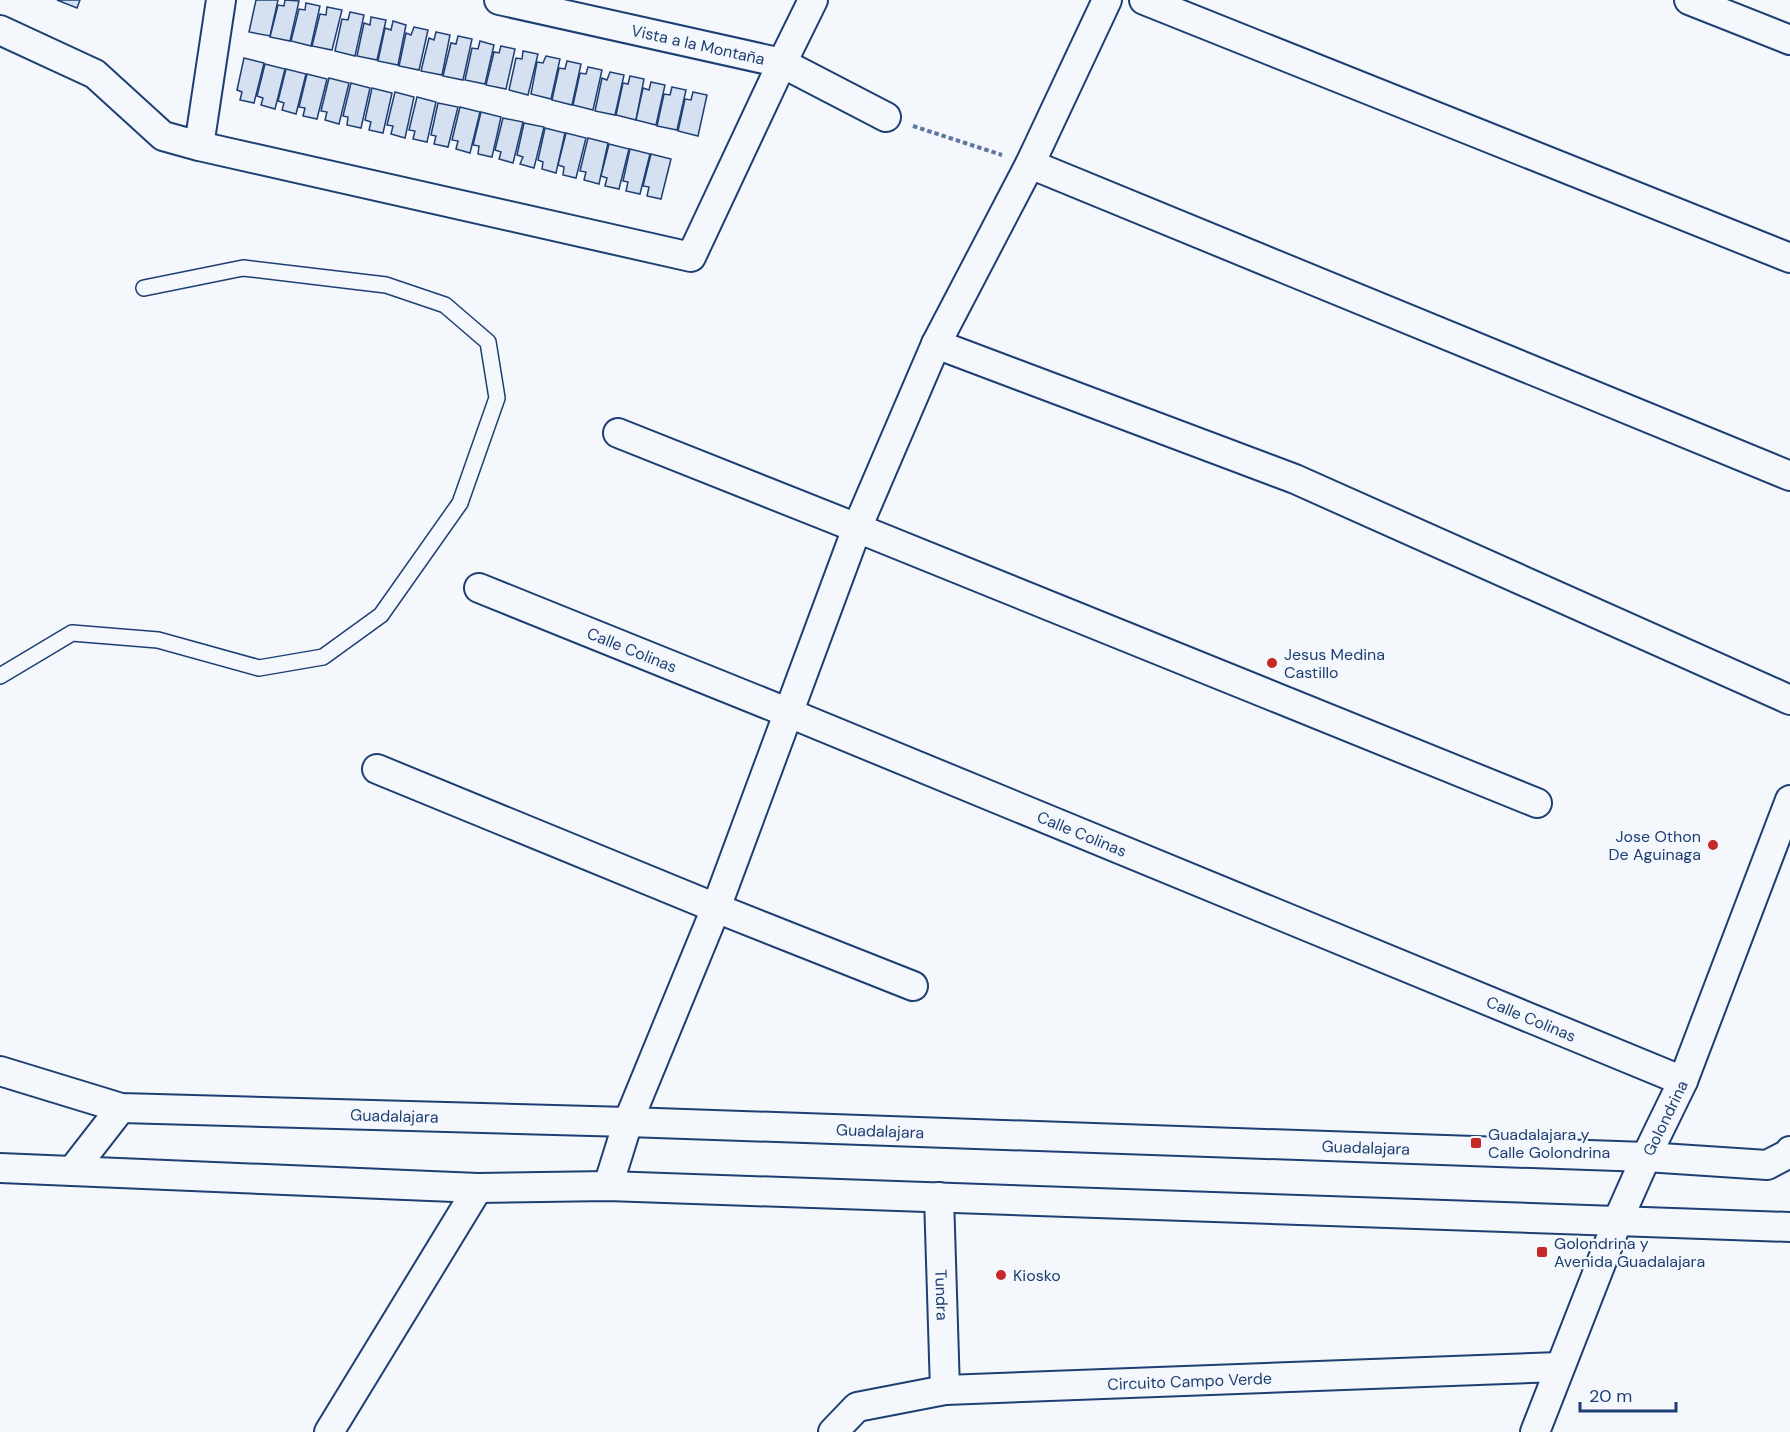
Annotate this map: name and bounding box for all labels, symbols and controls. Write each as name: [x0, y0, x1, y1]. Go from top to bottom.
street label: Vista a la Montaña: [629, 20, 767, 70]
street label: Calle Colinas: [584, 623, 680, 678]
place label: Jesus Medina Castillo: [1284, 644, 1385, 683]
marker: Jesus Medina Castillo: [1265, 656, 1279, 670]
street label: Calle Colinas: [1034, 806, 1130, 862]
place label: Jose Othon De Aguinaga: [1609, 826, 1701, 865]
marker: Jose Othon De Aguinaga: [1706, 838, 1720, 852]
street label: Calle Colinas: [1483, 991, 1579, 1047]
street label: Golondrina: [1638, 1077, 1693, 1159]
street label: Guadalajara: [350, 1104, 439, 1128]
street label: Guadalajara: [836, 1119, 925, 1143]
place label: Guadalajara y Calle Golondrina: [1488, 1124, 1610, 1163]
street label: Guadalajara: [1321, 1136, 1410, 1160]
marker: Guadalajara y Calle Golondrina: [1469, 1136, 1483, 1150]
place label: Golondrina y Avenida Guadalajara: [1554, 1233, 1705, 1272]
marker: Golondrina y Avenida Guadalajara: [1535, 1245, 1549, 1259]
place label: Kiosko: [1013, 1265, 1061, 1286]
marker: Kiosko: [994, 1268, 1008, 1282]
street label: Tundra: [930, 1269, 953, 1321]
street label: Circuito Campo Verde: [1107, 1368, 1272, 1395]
scale bar: [1580, 1375, 1676, 1413]
text: 20 m: [1589, 1384, 1632, 1408]

